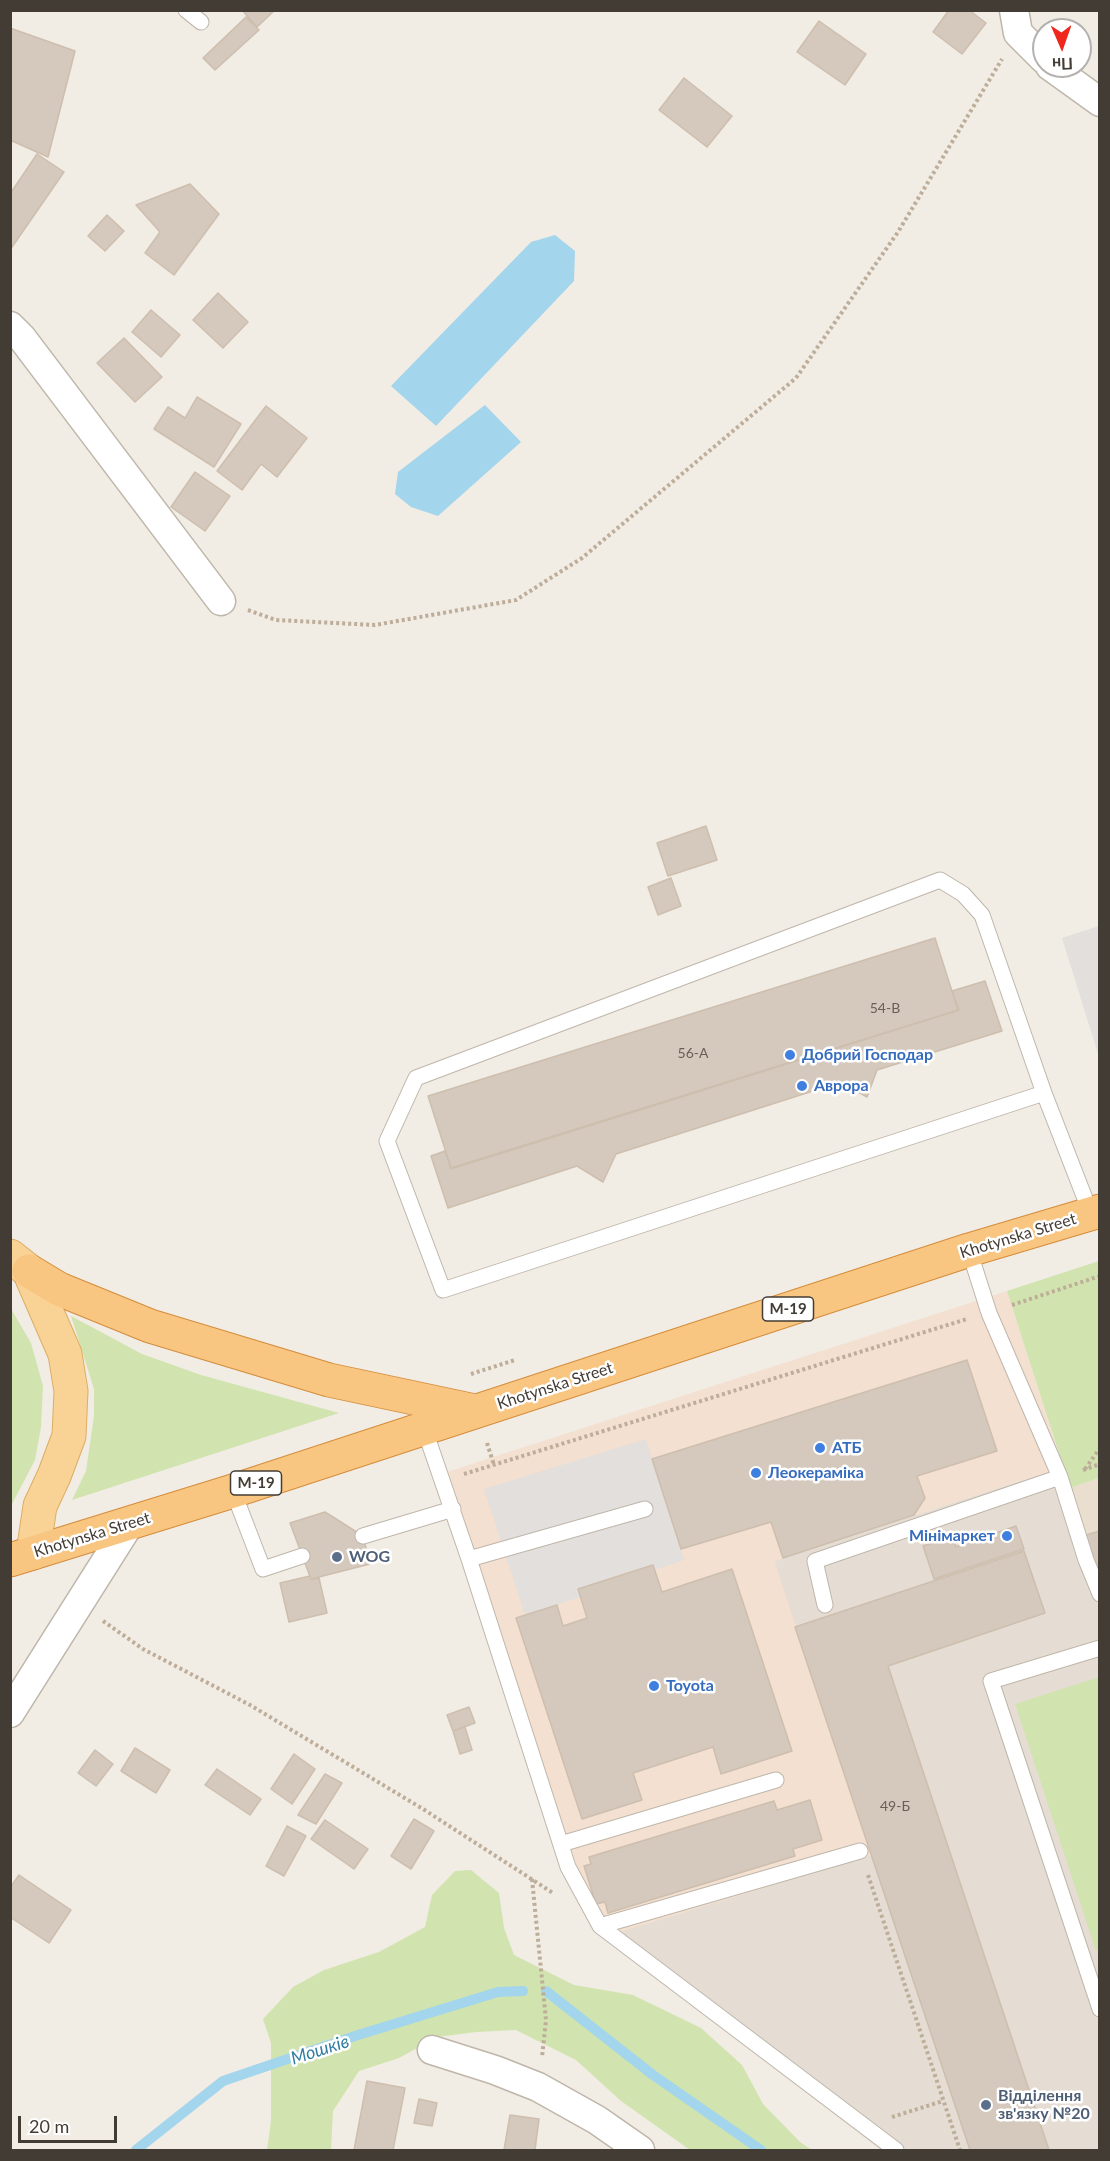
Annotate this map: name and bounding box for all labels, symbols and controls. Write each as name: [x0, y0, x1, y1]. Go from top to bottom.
north arrow: [1032, 18, 1092, 78]
text: Пн: [1052, 55, 1073, 74]
house number: 54-В: [870, 1000, 900, 1016]
house number: 56-А: [678, 1045, 708, 1061]
place label: Добрий Господар: [802, 1045, 933, 1065]
marker: Добрий Господар: [783, 1048, 797, 1062]
place label: Аврора: [814, 1076, 869, 1096]
marker: Аврора: [795, 1079, 809, 1093]
street label: Khotynska Street: [958, 1209, 1078, 1263]
road number: М-19: [762, 1297, 814, 1321]
street label: Khotynska Street: [495, 1358, 615, 1414]
place label: АТБ: [832, 1438, 862, 1458]
marker: АТБ: [813, 1441, 827, 1455]
place label: Леокераміка: [768, 1463, 864, 1483]
marker: Леокераміка: [749, 1466, 763, 1480]
road number: М-19: [230, 1471, 282, 1495]
street label: Khotynska Street: [32, 1508, 152, 1562]
place label: Мінімаркет: [909, 1526, 995, 1546]
marker: Мінімаркет: [1000, 1529, 1014, 1543]
place label: WOG: [349, 1547, 390, 1567]
marker: WOG: [330, 1550, 344, 1564]
place label: Toyota: [666, 1676, 714, 1696]
marker: Toyota: [647, 1679, 661, 1693]
house number: 49-Б: [880, 1798, 910, 1814]
water label: Мошків: [288, 2030, 352, 2070]
place label: Відділення зв'язку №20: [998, 2086, 1090, 2124]
marker: Відділення зв'язку №20: [979, 2098, 993, 2112]
scale bar: [21, 2104, 120, 2142]
text: 20 m: [29, 2115, 69, 2137]

